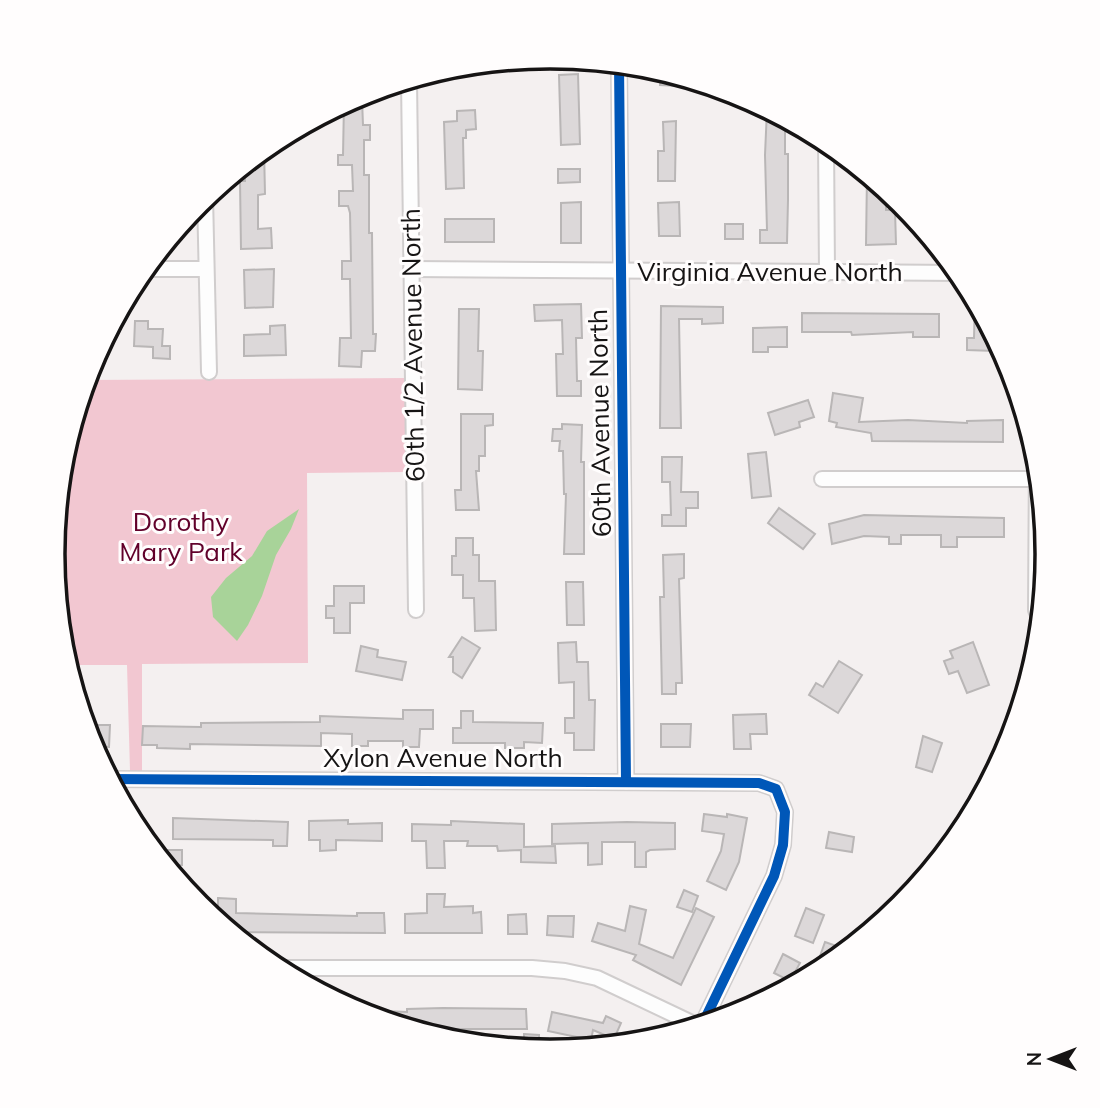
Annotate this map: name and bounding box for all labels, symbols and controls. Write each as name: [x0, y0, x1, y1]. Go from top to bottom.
street label: 60th 1/2 Avenue North: [394, 208, 431, 482]
street label: Virginia Avenue North: [637, 255, 903, 288]
street label: 60th Avenue North: [581, 309, 618, 537]
park label: Dorothy Mary Park: [119, 505, 243, 568]
street label: Xylon Avenue North: [323, 741, 563, 774]
north arrow: [1016, 1024, 1086, 1094]
text: N: [1022, 1052, 1046, 1066]

